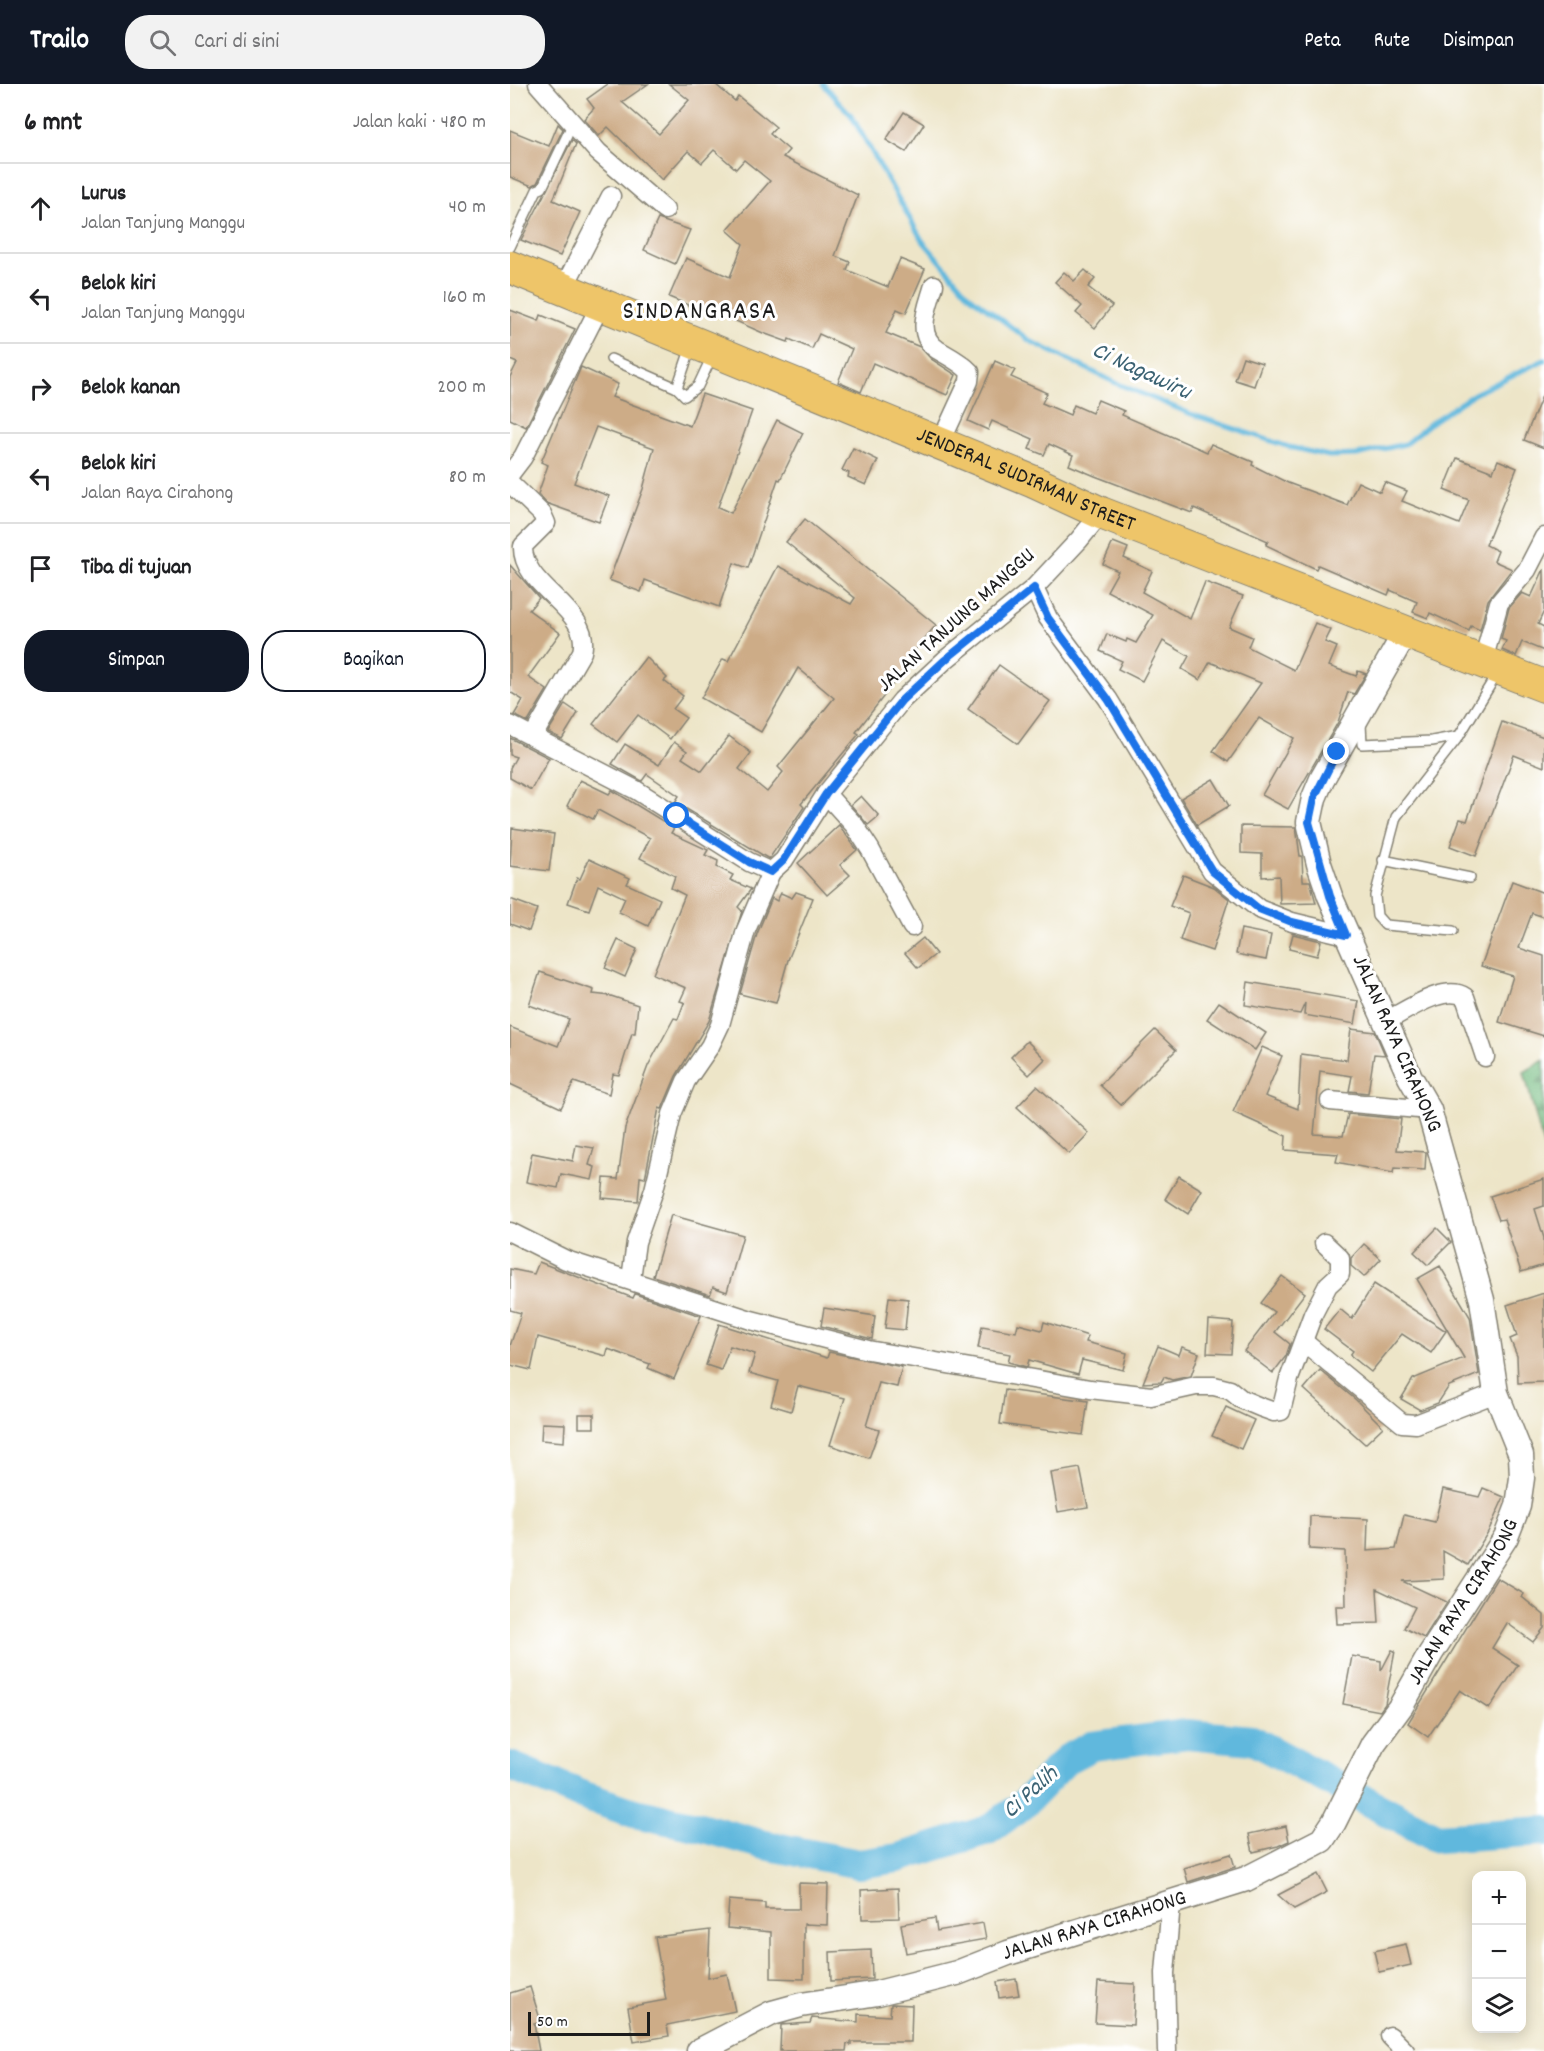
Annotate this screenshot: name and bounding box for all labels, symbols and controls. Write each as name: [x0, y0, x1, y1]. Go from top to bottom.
search box: [125, 15, 545, 69]
text: Trailo: [30, 22, 89, 62]
icon: search: [146, 26, 179, 59]
text: Cari di sini: [194, 27, 279, 58]
text: Peta: [1304, 27, 1341, 57]
text: Rute: [1374, 27, 1410, 57]
text: Disimpan: [1443, 27, 1514, 57]
text: 6 mnt: [24, 105, 82, 142]
text: Jalan kaki · 480 m: [353, 109, 486, 137]
text: Lurus: [81, 179, 126, 210]
icon: ahead: [24, 192, 57, 225]
text: 40 m: [448, 194, 486, 222]
text: Jalan Tanjung Manggu: [81, 210, 245, 238]
text: Belok kiri: [81, 269, 155, 300]
icon: left: [24, 282, 57, 315]
text: 160 m: [443, 284, 486, 312]
district label: SINDANGRASA: [623, 294, 777, 331]
text: Jalan Tanjung Manggu: [81, 300, 245, 328]
water label: Ci Nagawiru: [1086, 334, 1198, 410]
icon: right: [24, 372, 57, 405]
text: Belok kanan: [81, 373, 180, 404]
text: 200 m: [437, 374, 486, 402]
street label: JENDERAL SUDIRMAN STREET: [912, 420, 1140, 540]
text: Belok kiri: [81, 449, 155, 480]
icon: left: [24, 462, 57, 495]
text: 80 m: [449, 464, 486, 492]
text: Jalan Raya Cirahong: [81, 480, 233, 508]
street label: JALAN TANJUNG MANGGU: [871, 542, 1043, 700]
icon: arrive: [24, 552, 57, 585]
text: Tiba di tujuan: [81, 553, 191, 584]
button: Simpan: [24, 630, 249, 692]
button: Bagikan: [261, 630, 486, 692]
route end: [1323, 738, 1349, 764]
route start: [663, 802, 689, 828]
street label: JALAN RAYA CIRAHONG: [1343, 950, 1449, 1138]
street label: JALAN RAYA CIRAHONG: [1400, 1514, 1527, 1691]
water label: Ci Palih: [995, 1758, 1067, 1827]
map controls: [1472, 1871, 1526, 2033]
button: +: [1472, 1871, 1526, 1925]
street label: JALAN RAYA CIRAHONG: [998, 1883, 1190, 1969]
button: −: [1472, 1925, 1526, 1979]
button: layers: [1472, 1979, 1526, 2033]
scale bar: [528, 2009, 650, 2036]
text: 50 m: [537, 2011, 568, 2034]

